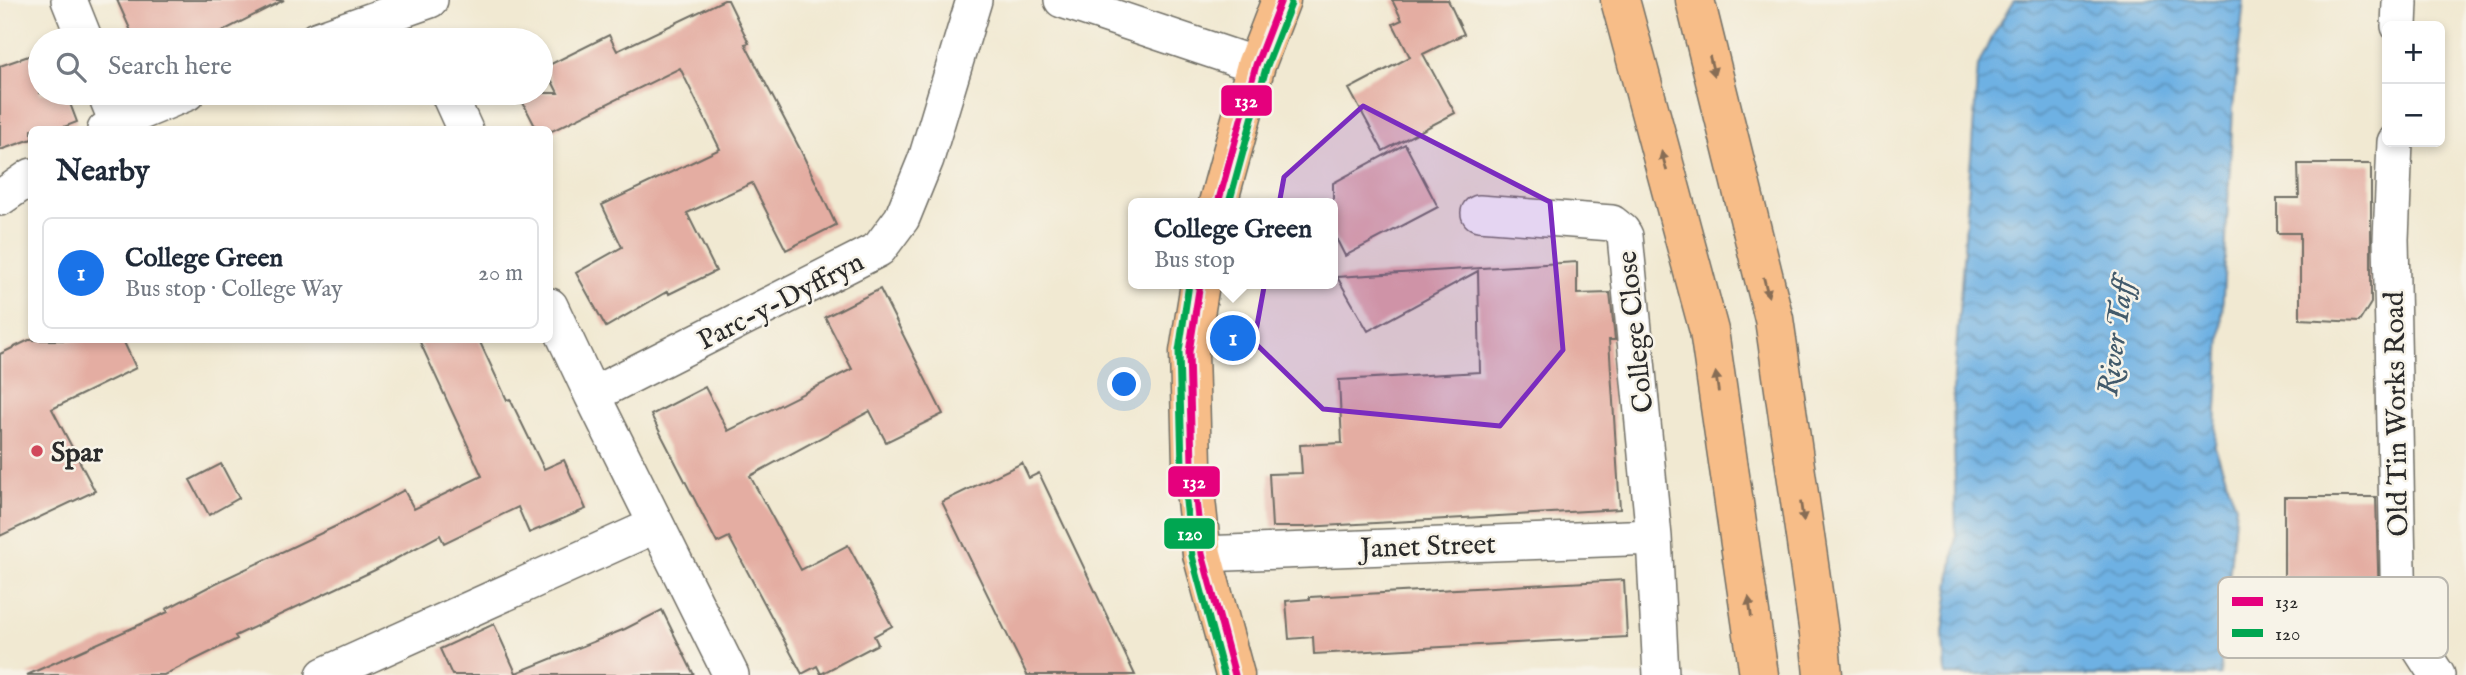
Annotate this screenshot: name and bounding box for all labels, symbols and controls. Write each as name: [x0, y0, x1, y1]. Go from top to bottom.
map controls: [2382, 21, 2445, 147]
button: +: [2382, 21, 2445, 84]
search box: [28, 28, 553, 105]
icon: search: [52, 48, 90, 86]
text: Search here: [108, 50, 232, 83]
one-way arrow: [1707, 55, 1718, 77]
line badge: 132: [1220, 84, 1273, 117]
button: −: [2382, 84, 2445, 147]
text: 132: [1234, 90, 1258, 114]
one-way arrow: [1658, 150, 1669, 172]
text: Nearby: [56, 153, 149, 191]
popup: [1128, 198, 1338, 289]
text: College Green: [1154, 213, 1312, 246]
text: College Green: [125, 242, 283, 275]
street label: Parc-y-Dyffryn: [692, 245, 870, 359]
text: Bus stop: [1154, 246, 1235, 275]
street label: College Close: [1611, 249, 1662, 414]
text: 1: [77, 259, 85, 288]
text: 20 m: [478, 259, 523, 288]
water label: River Taff: [2090, 270, 2145, 399]
text: Bus stop · College Way: [125, 275, 343, 304]
one-way arrow: [1761, 276, 1772, 298]
street label: Old Tin Works Road: [2378, 291, 2417, 537]
pin: 1: [1210, 312, 1256, 364]
your location: [1107, 367, 1141, 401]
one-way arrow: [1711, 371, 1722, 393]
place label: Spar: [51, 436, 104, 471]
marker: Spar: [29, 443, 45, 459]
line badge: 132: [1167, 465, 1221, 498]
text: 132: [1182, 471, 1206, 495]
one-way arrow: [1797, 501, 1808, 523]
line badge: 120: [1163, 517, 1216, 550]
text: 120: [1177, 523, 1203, 547]
street label: Janet Street: [1357, 528, 1497, 567]
legend: [2218, 577, 2448, 658]
text: 132: [2275, 591, 2298, 615]
one-way arrow: [1744, 596, 1755, 618]
text: 120: [2275, 623, 2300, 647]

